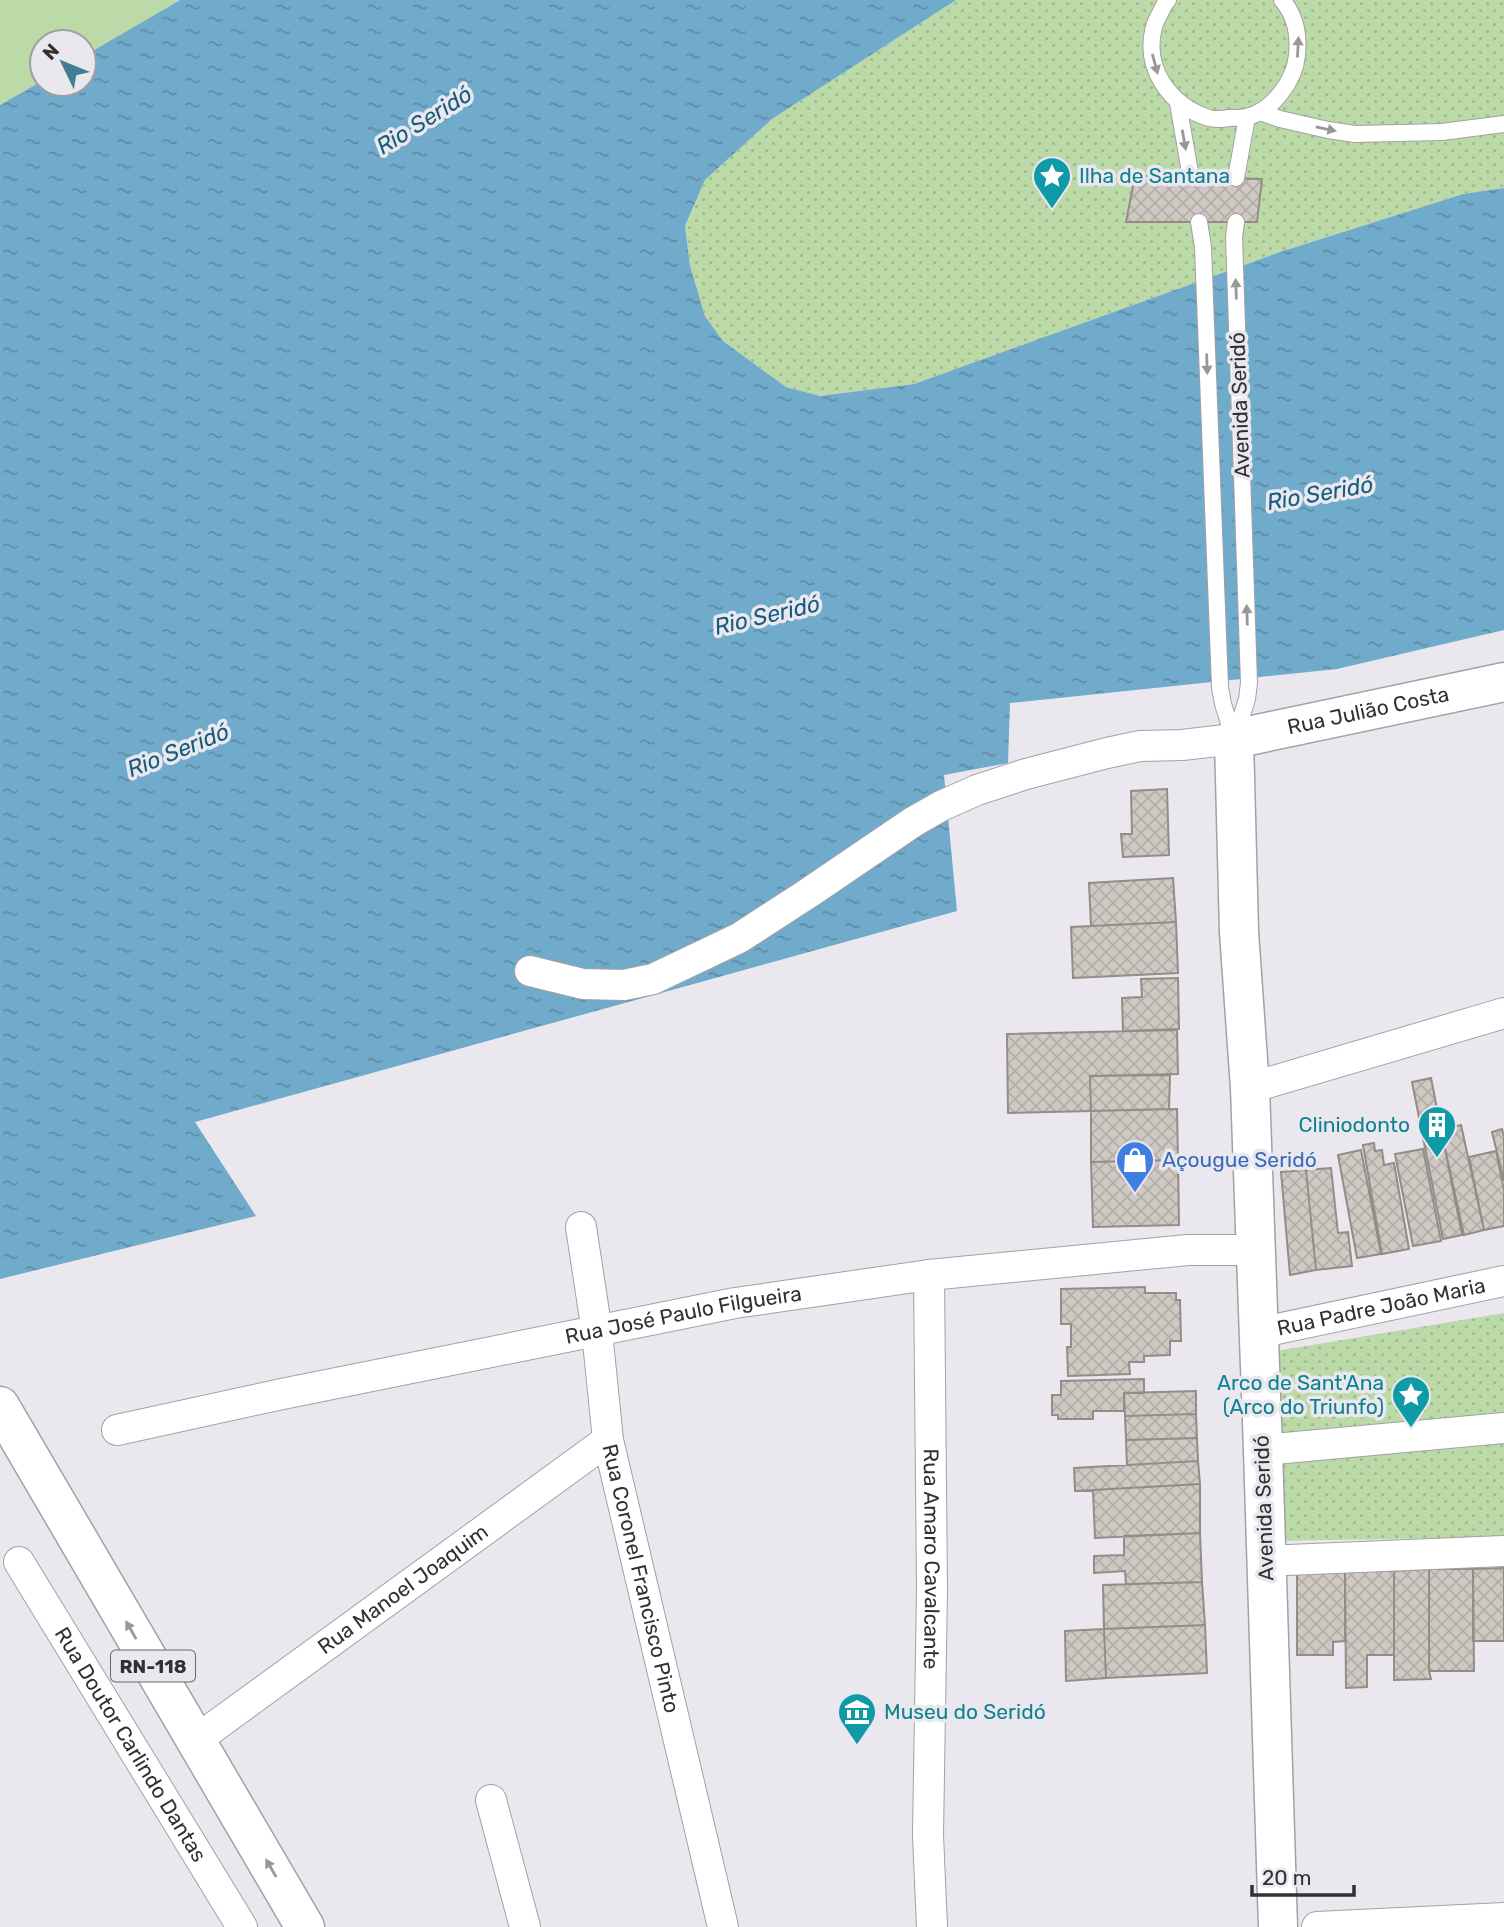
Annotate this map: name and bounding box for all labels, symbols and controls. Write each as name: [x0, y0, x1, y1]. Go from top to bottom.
north arrow: [28, 28, 98, 98]
one-way arrow: [1292, 36, 1303, 58]
text: N: [38, 39, 64, 65]
one-way arrow: [1150, 53, 1161, 75]
water label: Rio Seridó: [371, 80, 477, 160]
one-way arrow: [1315, 124, 1337, 135]
one-way arrow: [1179, 129, 1190, 151]
place icon: Ilha de Santana: [1031, 155, 1073, 210]
place label: Ilha de Santana: [1079, 163, 1230, 188]
one-way arrow: [1231, 278, 1242, 300]
street label: Avenida Seridó: [1224, 332, 1255, 478]
one-way arrow: [1202, 353, 1213, 375]
water label: Rio Seridó: [1264, 470, 1376, 516]
water label: Rio Seridó: [711, 589, 823, 641]
one-way arrow: [1241, 603, 1252, 625]
street label: Rua Julião Costa: [1285, 681, 1451, 739]
water label: Rio Seridó: [123, 717, 233, 783]
building icon: Cliniodonto: [1416, 1104, 1458, 1159]
place label: Cliniodonto: [1299, 1112, 1410, 1137]
shop icon: Açougue Seridó: [1114, 1139, 1156, 1194]
place label: Açougue Seridó: [1162, 1147, 1317, 1172]
street label: Rua Padre João Maria: [1275, 1272, 1488, 1341]
street label: Rua José Paulo Filgueira: [563, 1281, 803, 1349]
place label: Arco de Sant'Ana (Arco do Triunfo): [1217, 1370, 1384, 1419]
place icon: Arco de Sant'Ana (Arco do Triunfo): [1390, 1374, 1432, 1429]
street label: Avenida Seridó: [1248, 1435, 1279, 1581]
street label: Rua Coronel Francisco Pinto: [597, 1441, 685, 1715]
street label: Rua Amaro Cavalcante: [919, 1448, 945, 1670]
street label: Rua Manoel Joaquim: [313, 1519, 493, 1659]
one-way arrow: [125, 1620, 137, 1639]
street label: Rua Doutor Carlindo Dantas: [50, 1622, 212, 1866]
road number: RN-118: [111, 1650, 195, 1682]
museum icon: Museu do Seridó: [836, 1691, 878, 1746]
place label: Museu do Seridó: [884, 1699, 1046, 1724]
scale bar: [1252, 1854, 1354, 1898]
one-way arrow: [265, 1859, 277, 1878]
text: 20 m: [1262, 1865, 1311, 1890]

